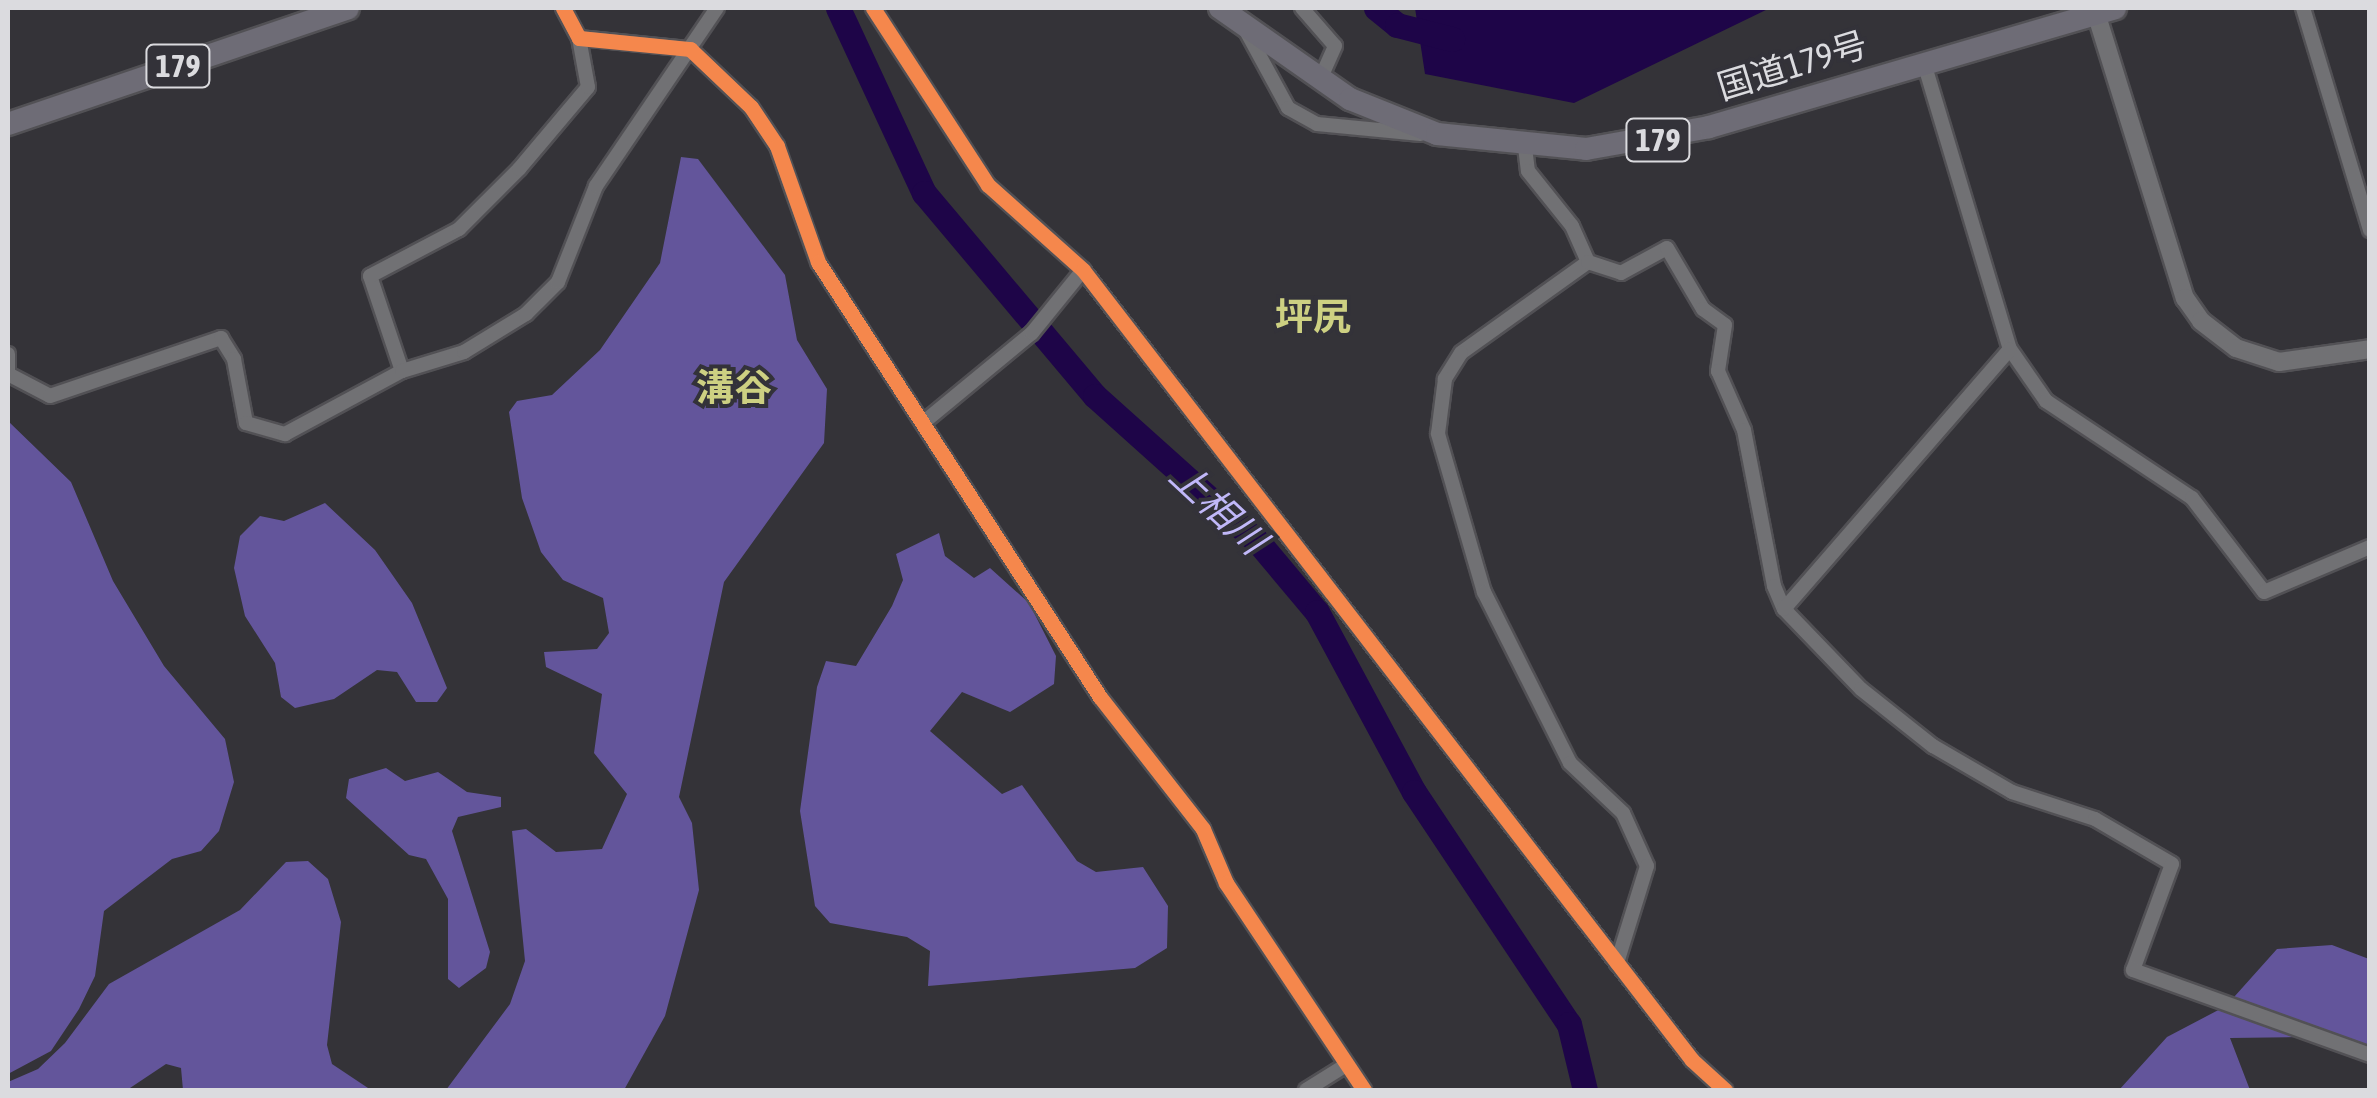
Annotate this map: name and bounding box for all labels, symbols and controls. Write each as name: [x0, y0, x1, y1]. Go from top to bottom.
street label: 国道179号: [1712, 22, 1872, 108]
road number: 179: [143, 39, 213, 93]
road number: 179: [1623, 113, 1693, 167]
district label: 坪尻: [1275, 294, 1351, 340]
district label: 溝谷: [696, 365, 772, 411]
water label: 上相川: [1161, 452, 1275, 564]

